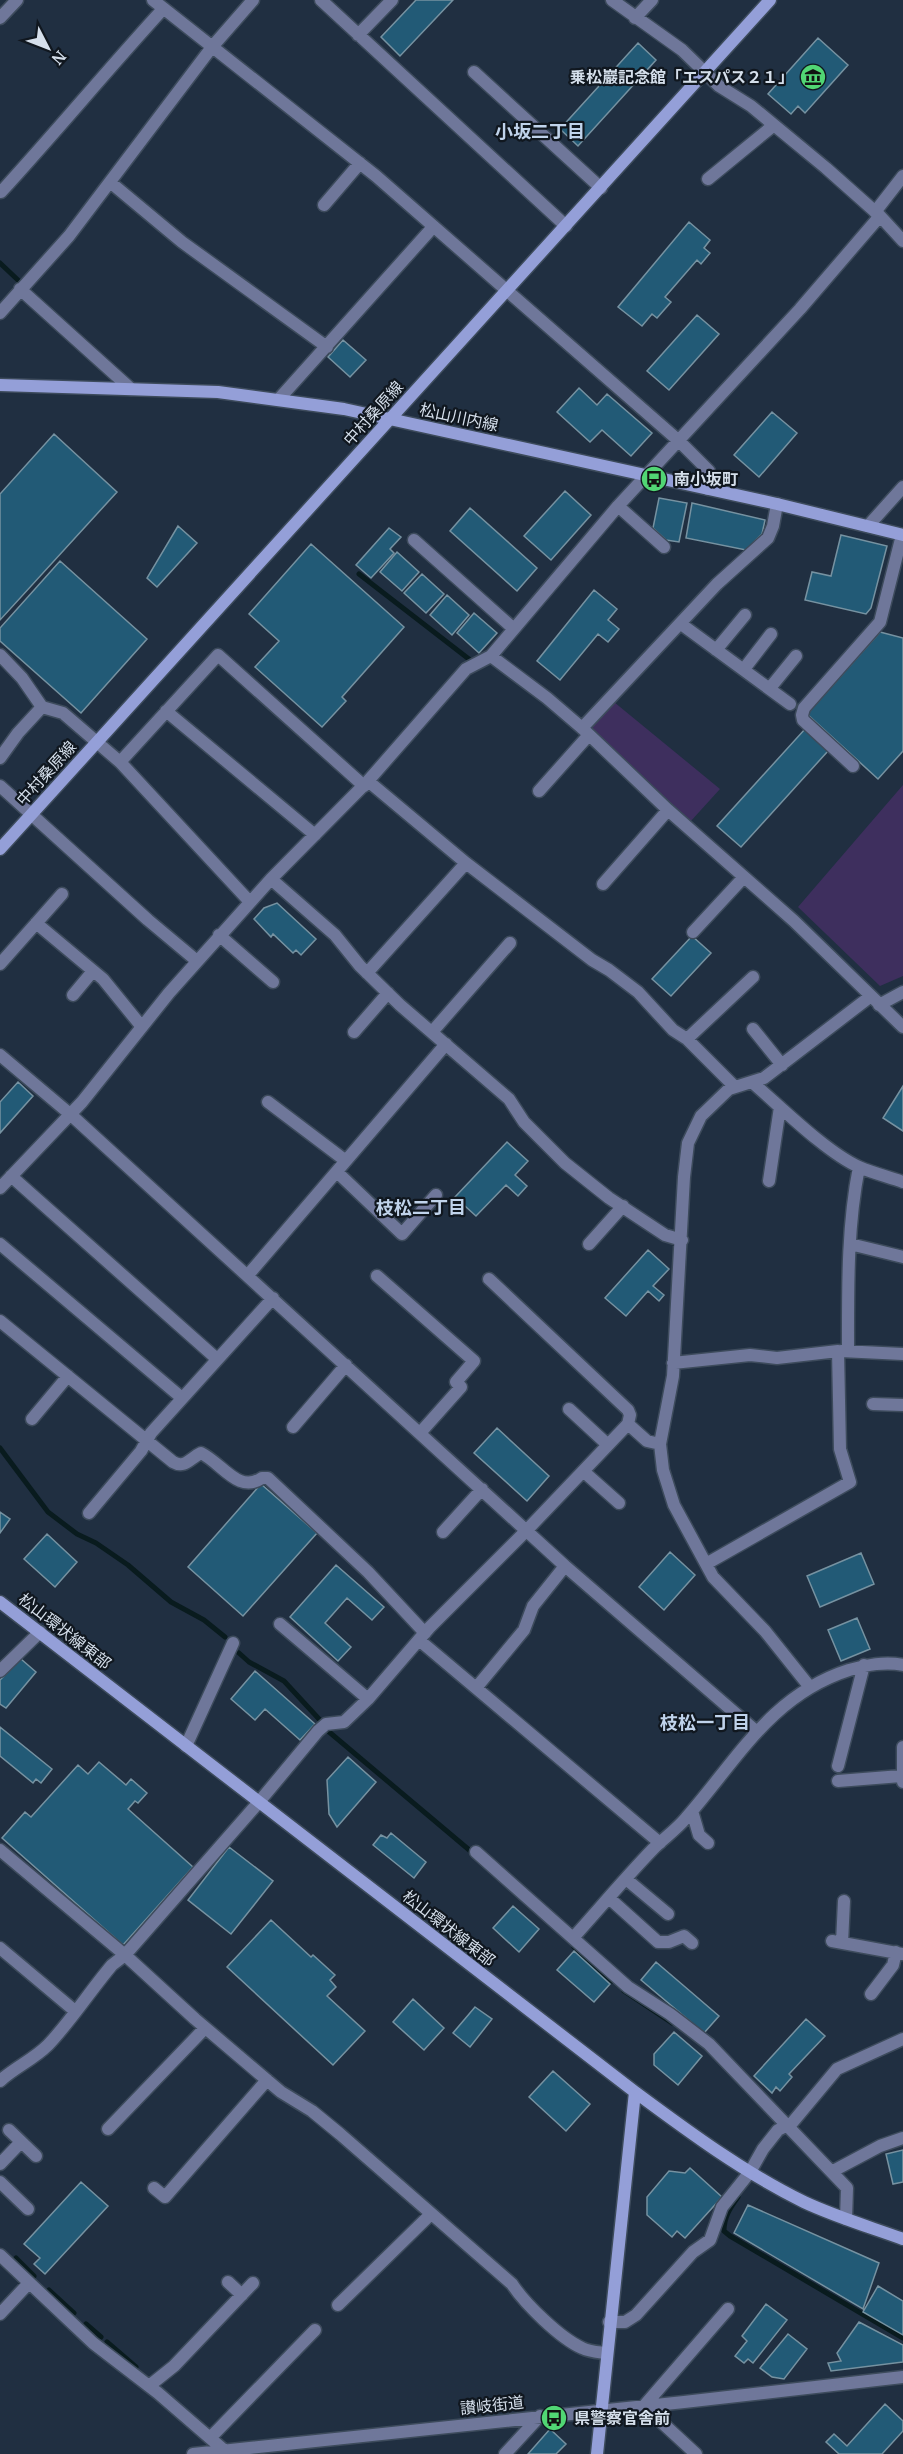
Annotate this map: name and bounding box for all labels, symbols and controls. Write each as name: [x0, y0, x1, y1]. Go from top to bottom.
north arrow: [18, 18, 78, 78]
text: N: [47, 46, 71, 70]
museum icon: 乗松巖記念館「エスパス２１」: [798, 62, 828, 92]
place label: 乗松巖記念館「エスパス２１」: [570, 66, 794, 88]
district label: 小坂二丁目: [495, 119, 585, 143]
street label: 中村桑原線: [338, 376, 408, 450]
street label: 松山川内線: [418, 398, 500, 436]
bus stop icon: 南小坂町: [639, 464, 669, 494]
place label: 南小坂町: [674, 468, 738, 490]
street label: 中村桑原線: [11, 736, 81, 810]
district label: 枝松二丁目: [376, 1195, 466, 1219]
street label: 松山環状線東部: [14, 1588, 116, 1674]
district label: 枝松一丁目: [660, 1710, 750, 1734]
street label: 松山環状線東部: [398, 1885, 500, 1971]
street label: 讃岐街道: [459, 2391, 525, 2419]
bus stop icon: 県警察官舎前: [539, 2403, 569, 2433]
place label: 県警察官舎前: [574, 2407, 670, 2429]

